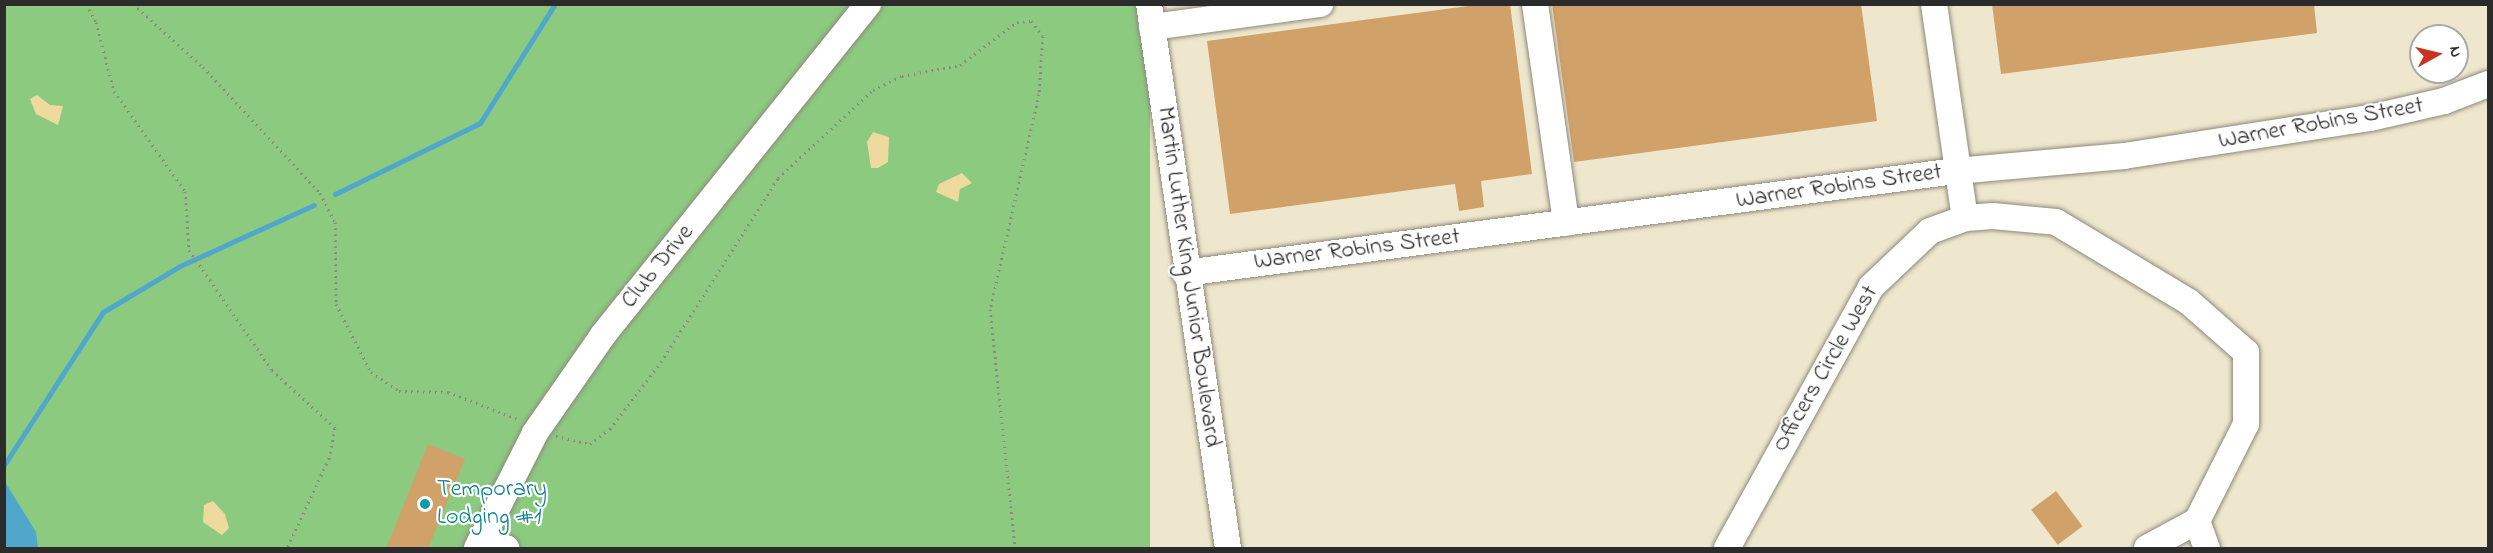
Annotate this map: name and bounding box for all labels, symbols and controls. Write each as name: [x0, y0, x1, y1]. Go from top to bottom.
north arrow: [2409, 24, 2469, 84]
text: N: [2442, 45, 2467, 59]
street label: Warner Robins Street: [2216, 92, 2426, 156]
street label: Martin Luther King Junior Boulevard: [1150, 105, 1226, 449]
street label: Warner Robins Street: [1734, 158, 1944, 216]
street label: Club Drive: [615, 219, 701, 315]
street label: Warner Robins Street: [1252, 223, 1462, 277]
street label: Officers Circle West: [1767, 281, 1885, 457]
place label: Temporary Lodging #1: [437, 476, 547, 532]
marker: Temporary Lodging #1: [418, 497, 432, 511]

